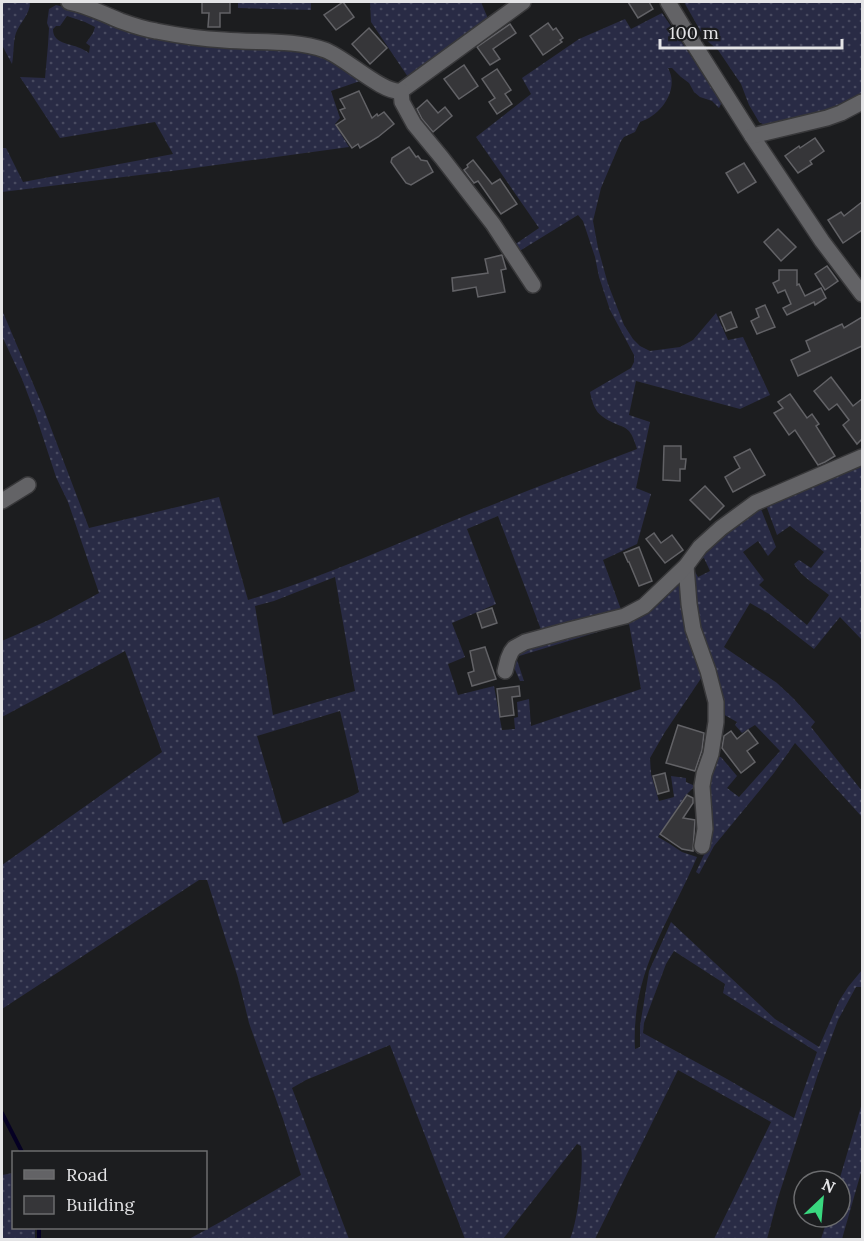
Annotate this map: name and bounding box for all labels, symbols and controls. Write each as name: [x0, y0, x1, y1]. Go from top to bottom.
scale bar: [660, 12, 842, 50]
text: 100 m: [669, 21, 719, 44]
legend: [12, 1151, 207, 1229]
text: Road: [66, 1163, 108, 1186]
north arrow: [792, 1169, 852, 1229]
text: N: [819, 1174, 839, 1197]
text: Building: [66, 1193, 136, 1216]

